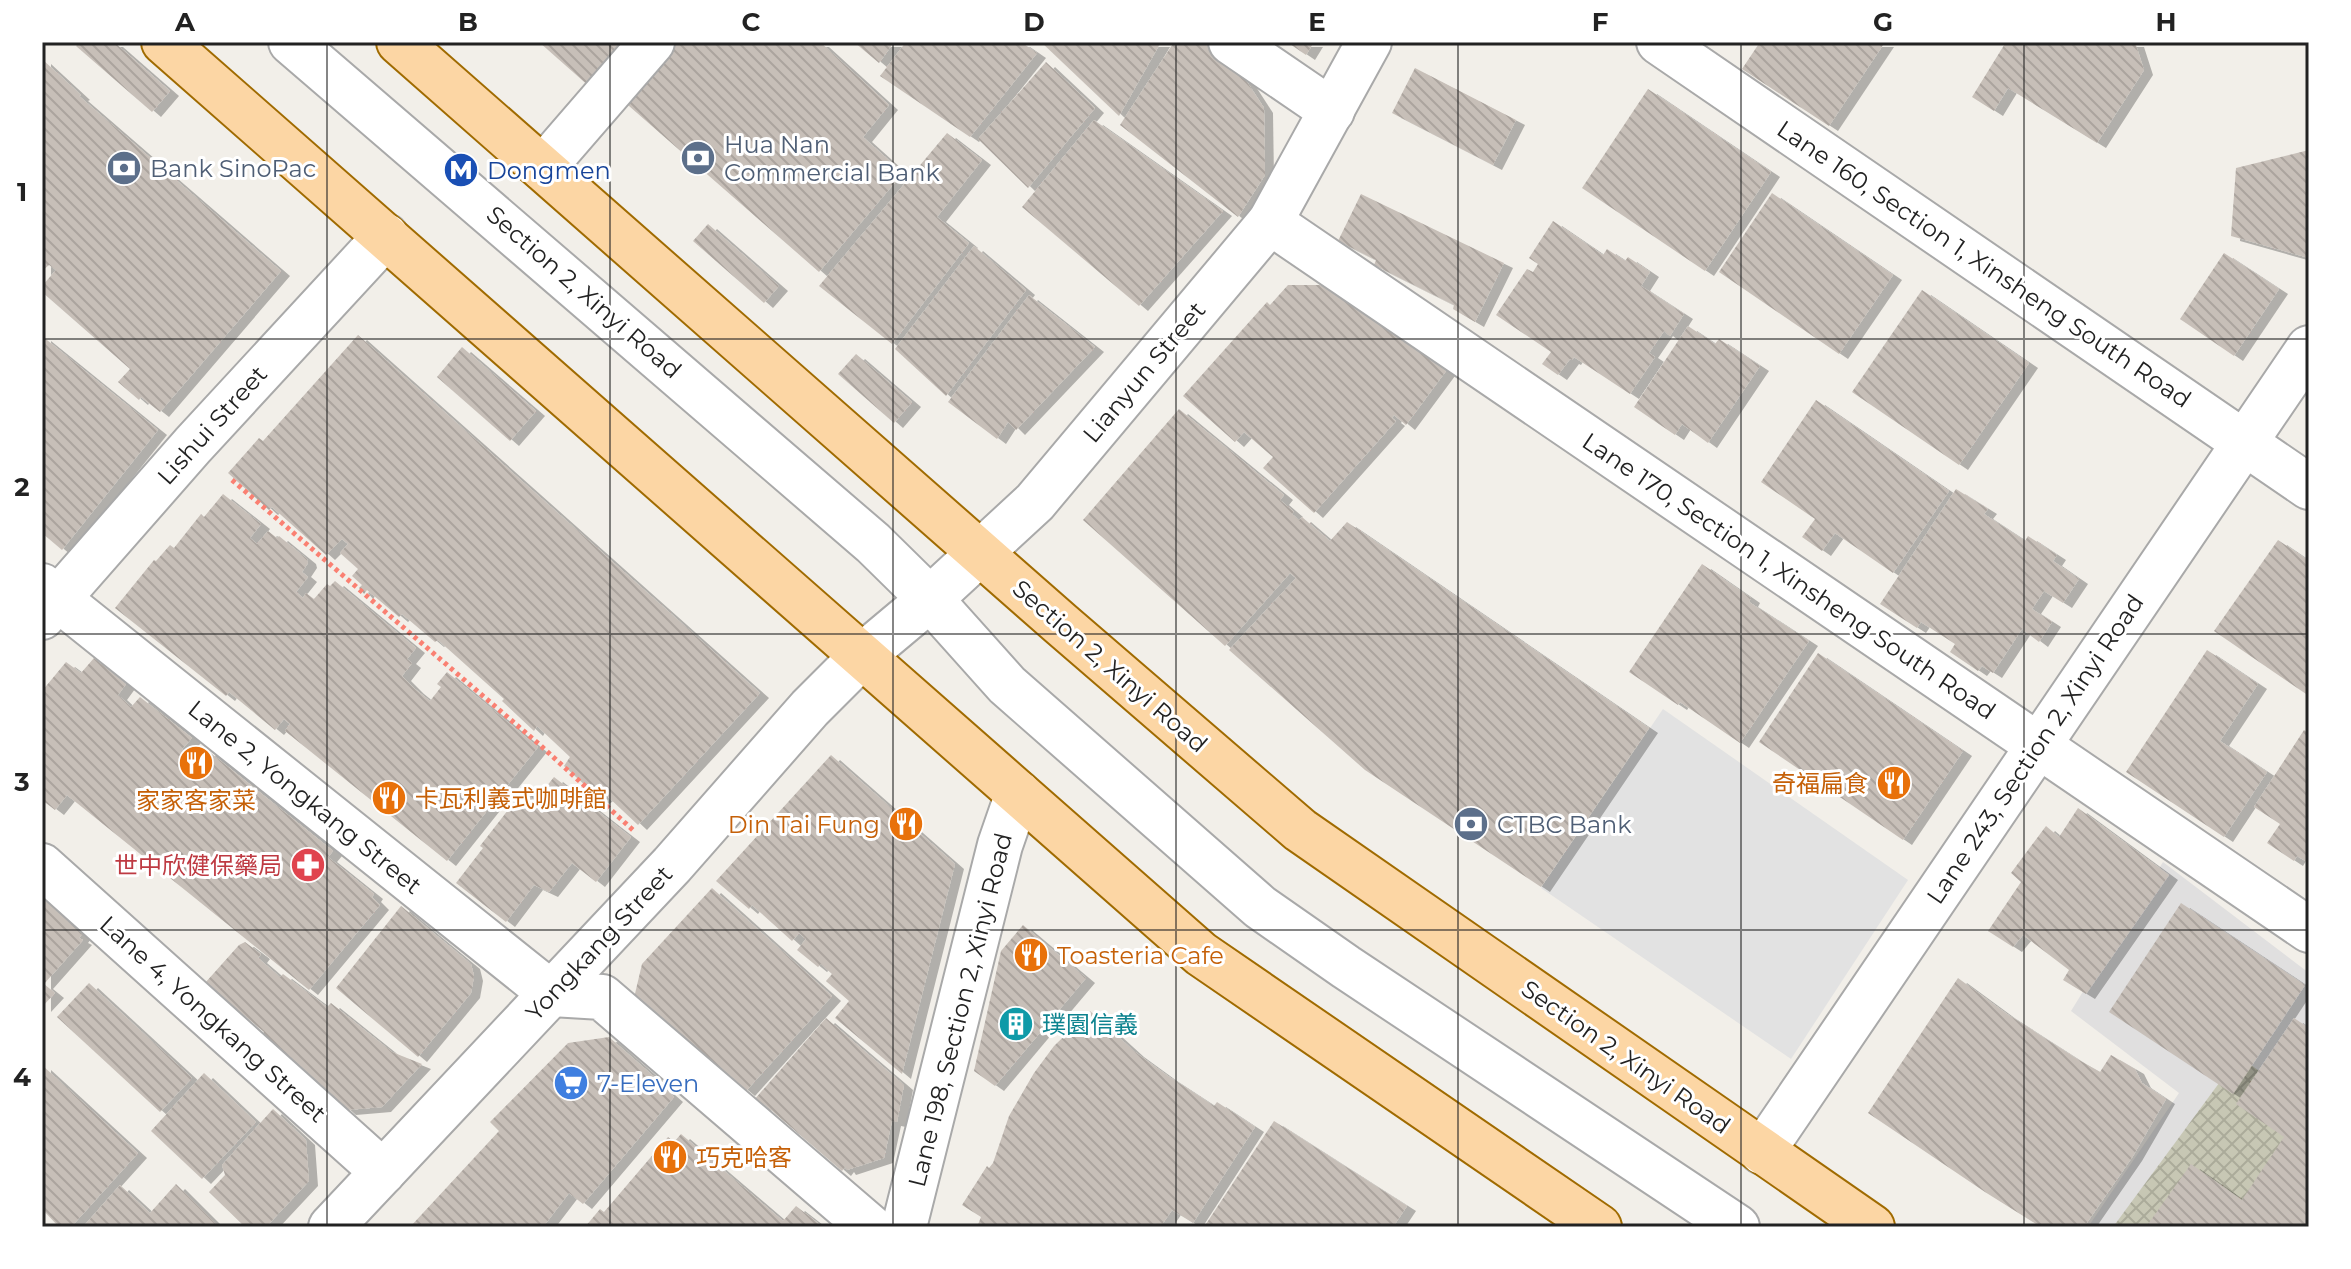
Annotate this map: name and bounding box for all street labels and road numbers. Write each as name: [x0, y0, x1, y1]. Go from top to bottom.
street label: Lane 160, Section 1, Xinsheng South Road: [1772, 114, 2196, 414]
street label: Section 2, Xinyi Road: [481, 200, 687, 384]
street label: Lianyun Street: [1077, 296, 1211, 448]
street label: Lishui Street: [151, 359, 273, 490]
street label: Lane 170, Section 1, Xinsheng South Road: [1577, 426, 2001, 726]
street label: Section 2, Xinyi Road: [1007, 574, 1213, 758]
street label: Lane 243, Section 2, Xinyi Road: [1920, 589, 2150, 909]
street label: Lane 2, Yongkang Street: [182, 694, 428, 900]
street label: Lane 198, Section 2, Xinyi Road: [902, 830, 1018, 1190]
street label: Yongkang Street: [520, 859, 678, 1026]
street label: Lane 4, Yongkang Street: [94, 910, 332, 1128]
street label: Section 2, Xinyi Road: [1516, 974, 1736, 1140]

